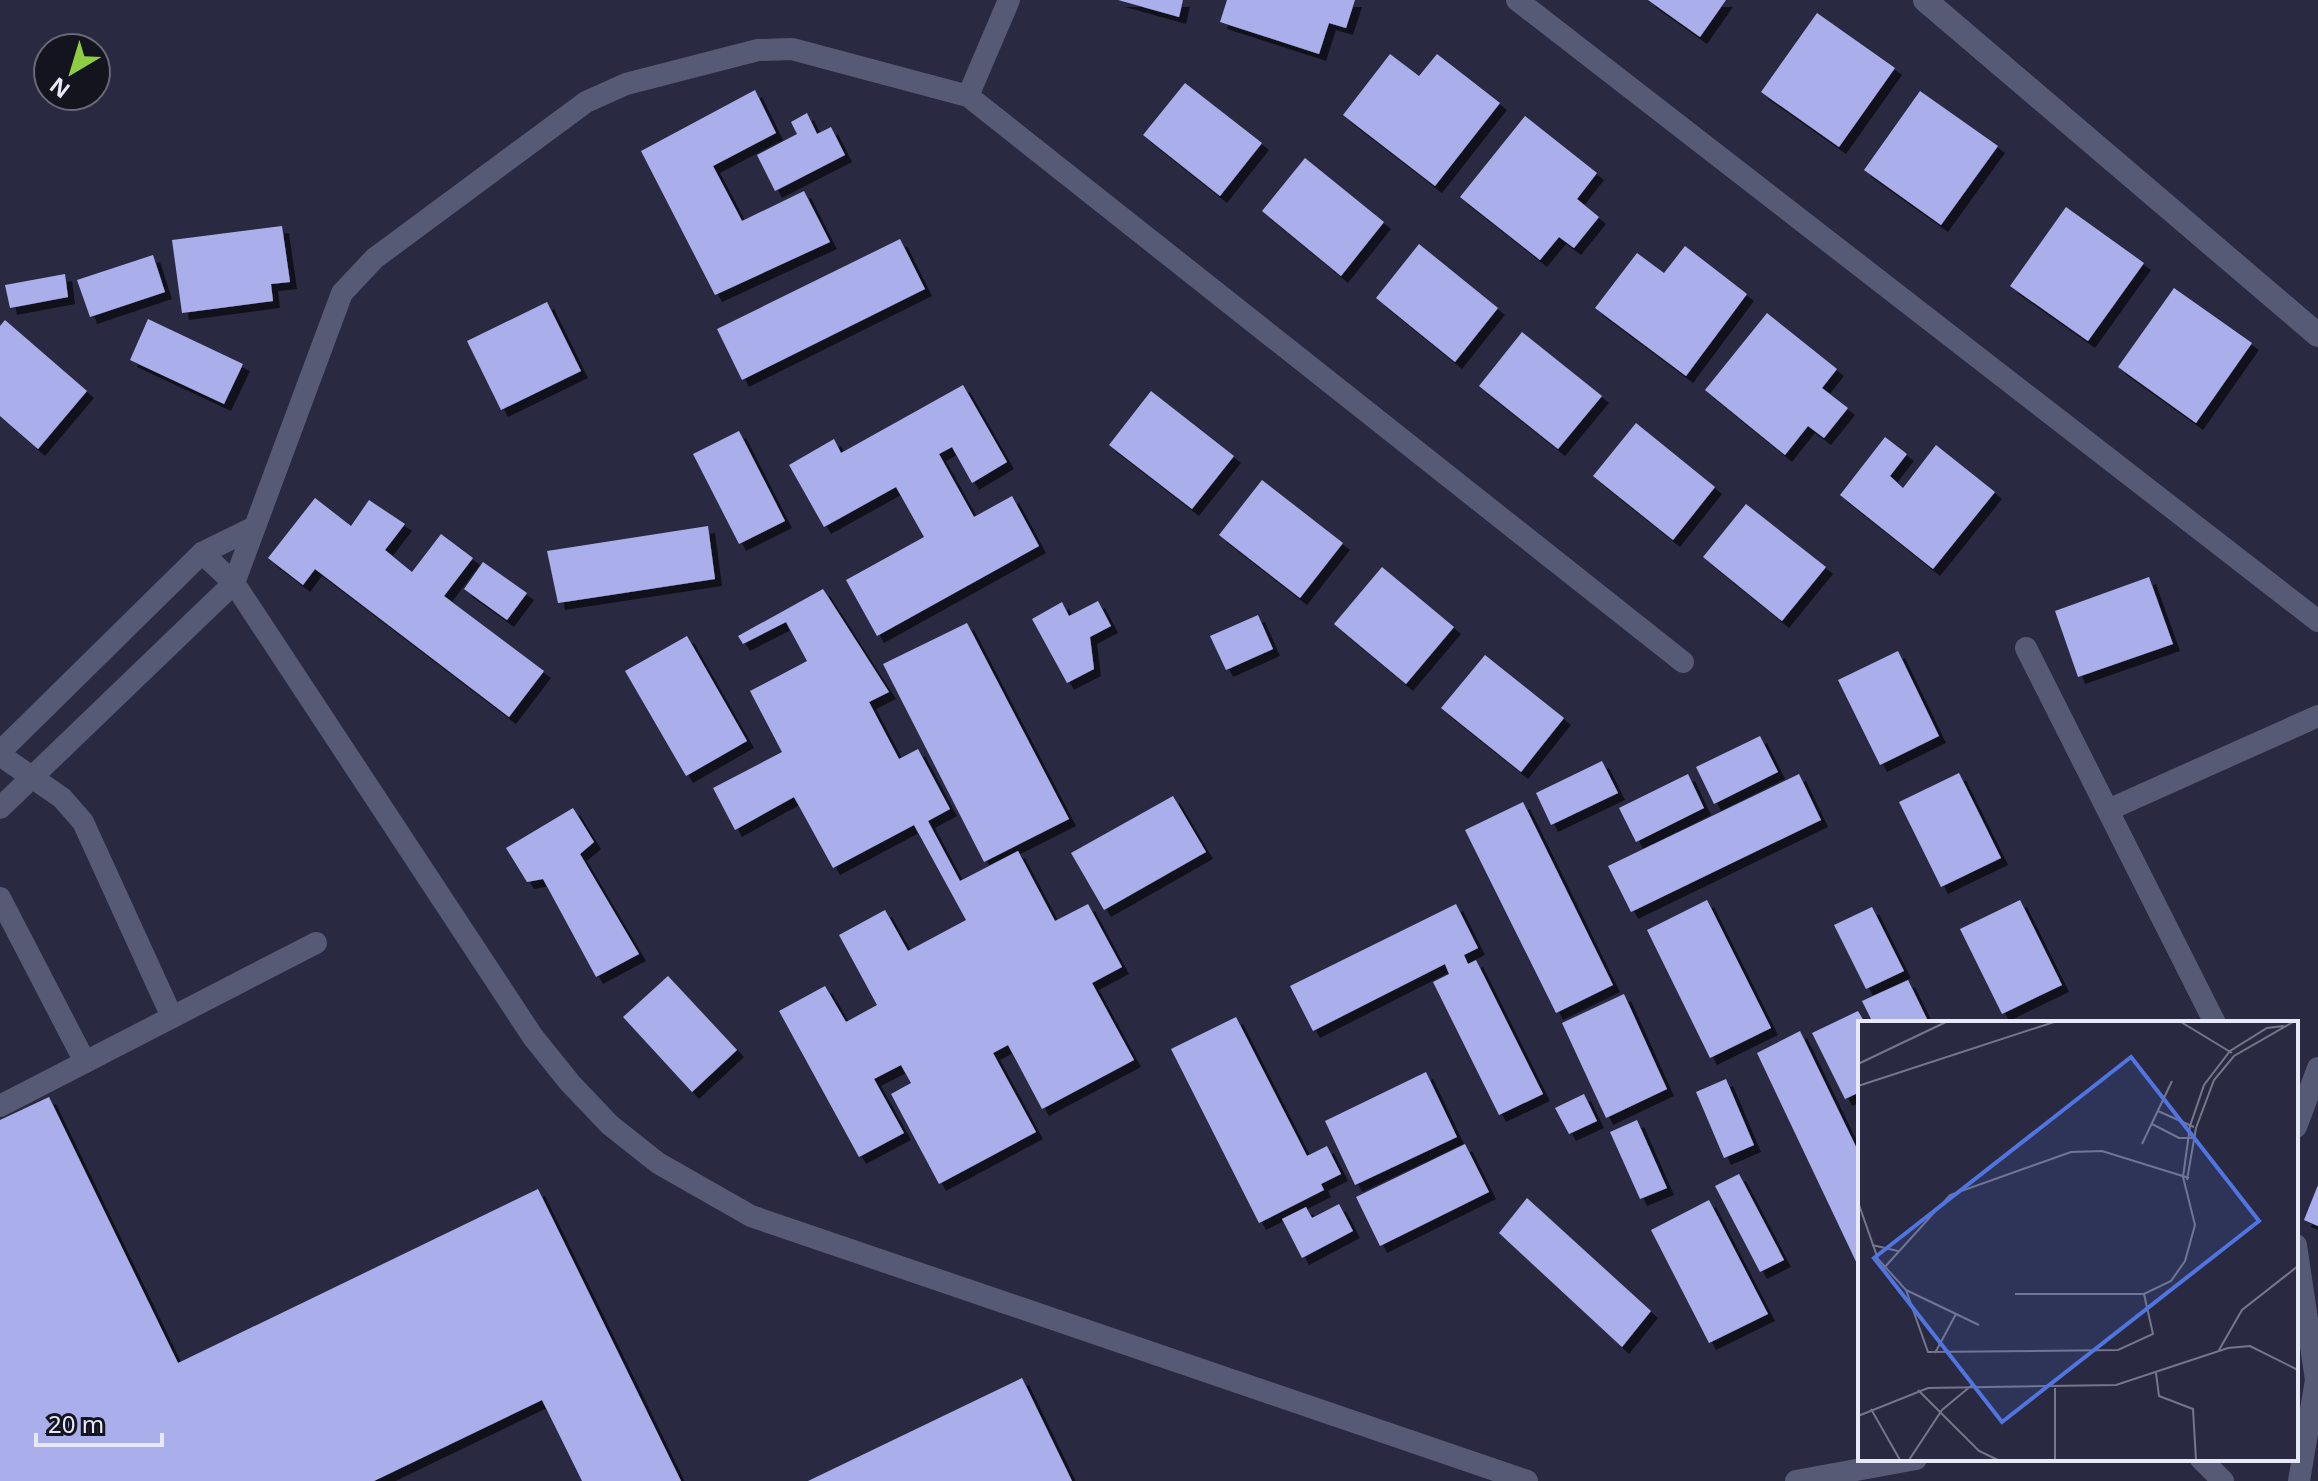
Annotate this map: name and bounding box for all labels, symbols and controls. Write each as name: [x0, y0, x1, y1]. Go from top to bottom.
north arrow: [32, 32, 112, 112]
text: N: [43, 71, 75, 106]
inset map: [1858, 1021, 2298, 1461]
scale bar: [36, 1397, 162, 1447]
text: 20 m: [48, 1407, 104, 1440]

